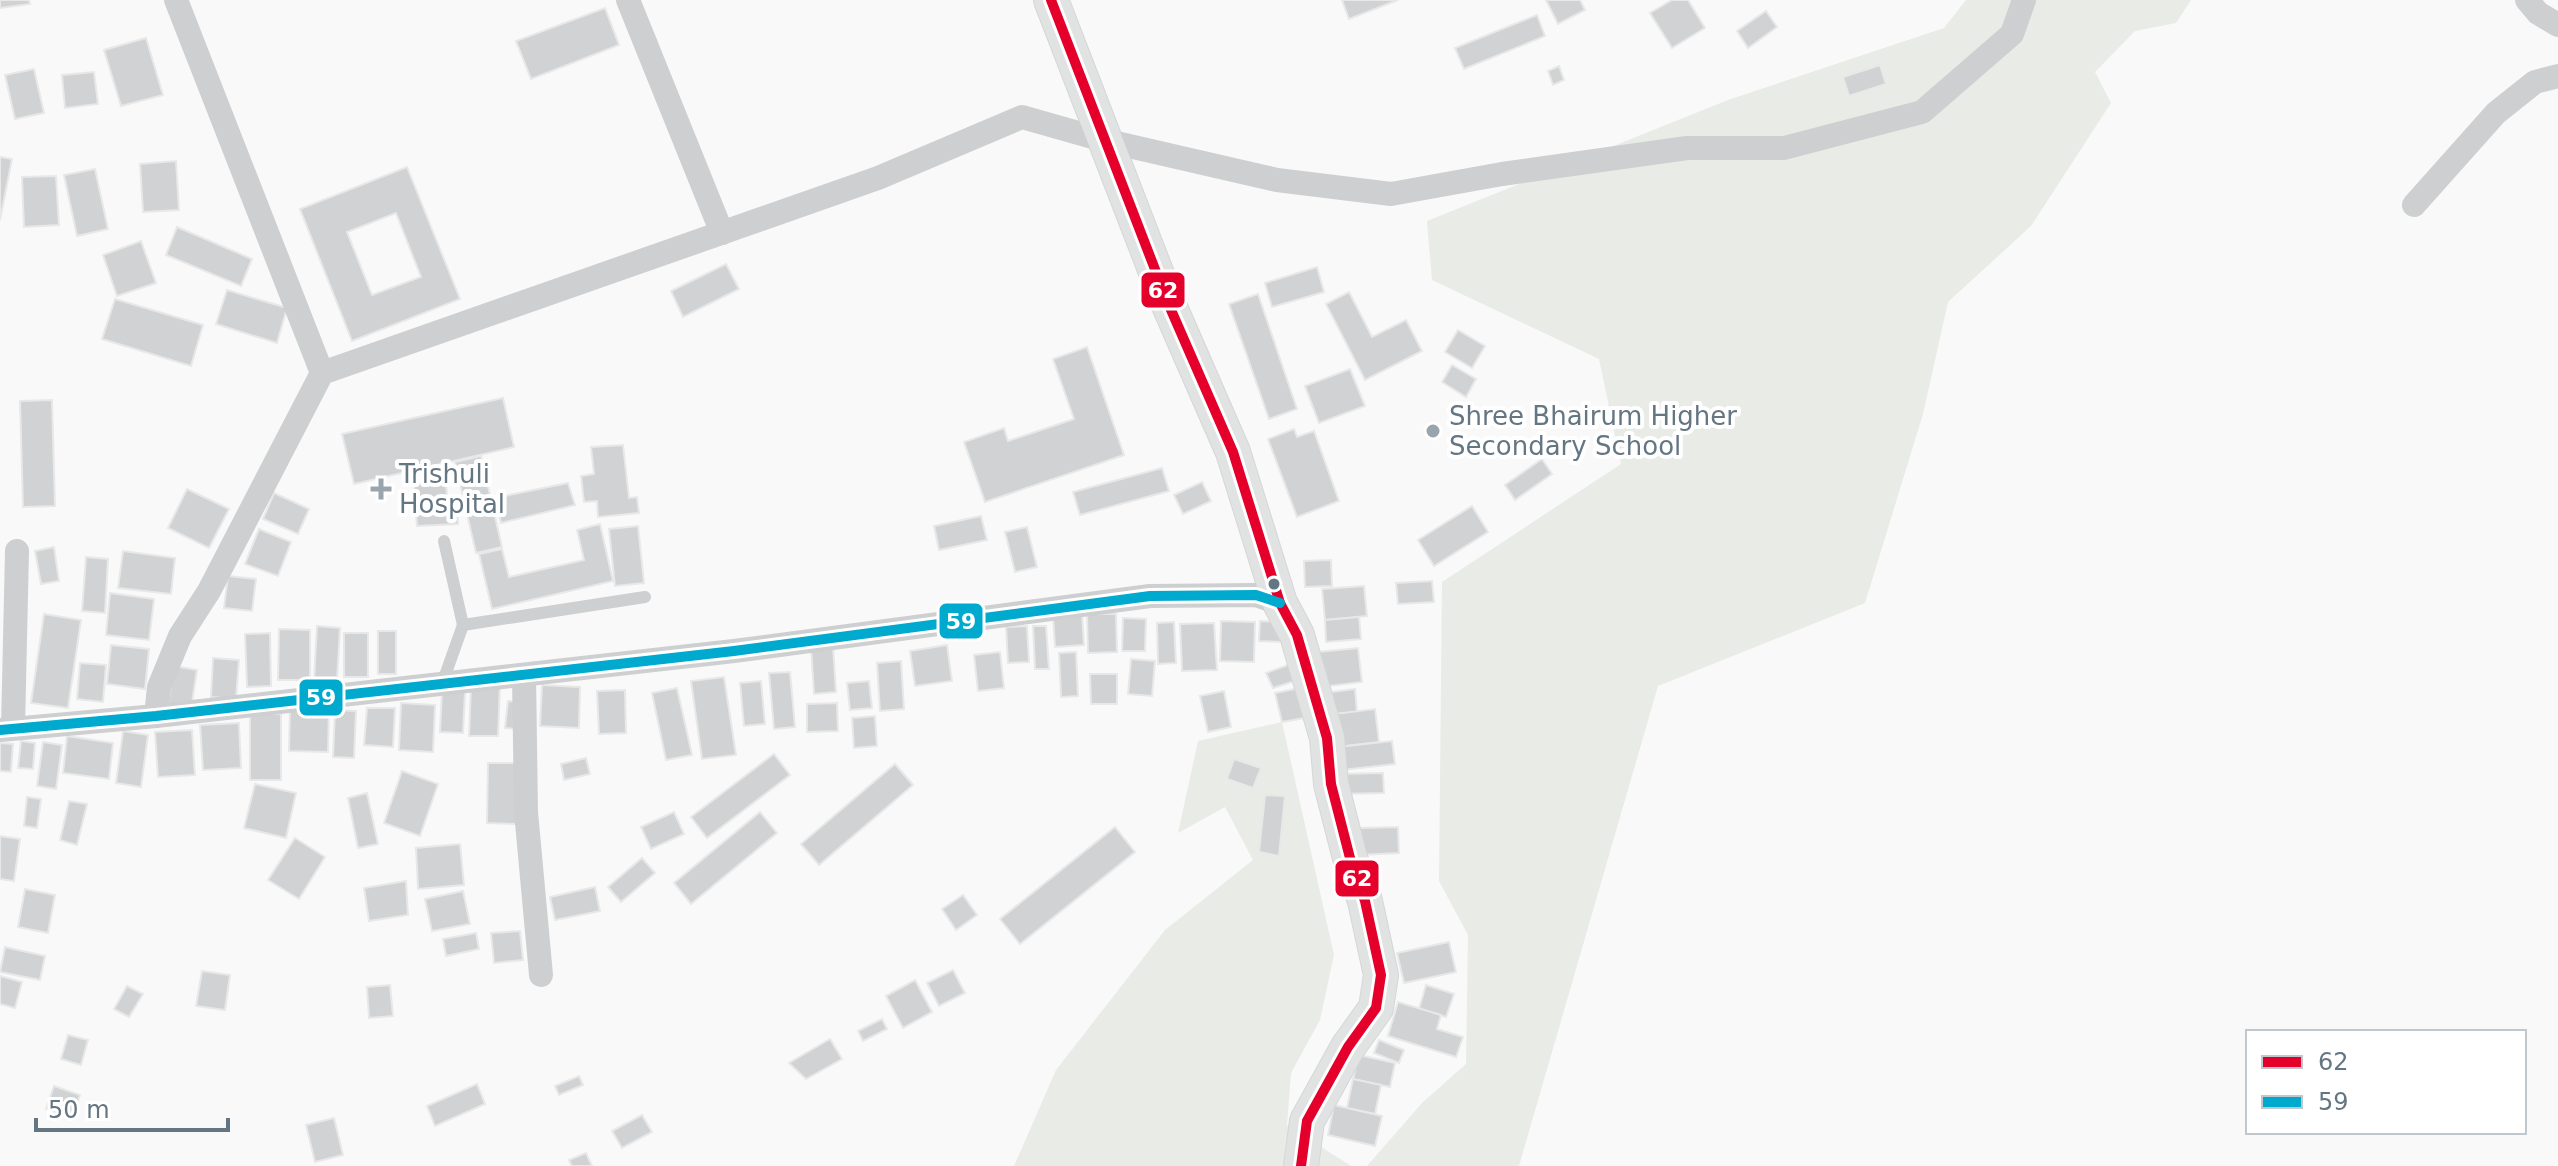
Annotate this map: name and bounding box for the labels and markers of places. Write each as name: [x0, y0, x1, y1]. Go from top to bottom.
place label: Shree Bhairum Higher Secondary School: [1449, 401, 1737, 461]
marker: Shree Bhairum Higher Secondary School: [1424, 422, 1442, 440]
place label: Trishuli Hospital: [398, 459, 505, 519]
marker: Trishuli Hospital: [370, 478, 392, 500]
unlabelled marker: [1266, 576, 1282, 592]

